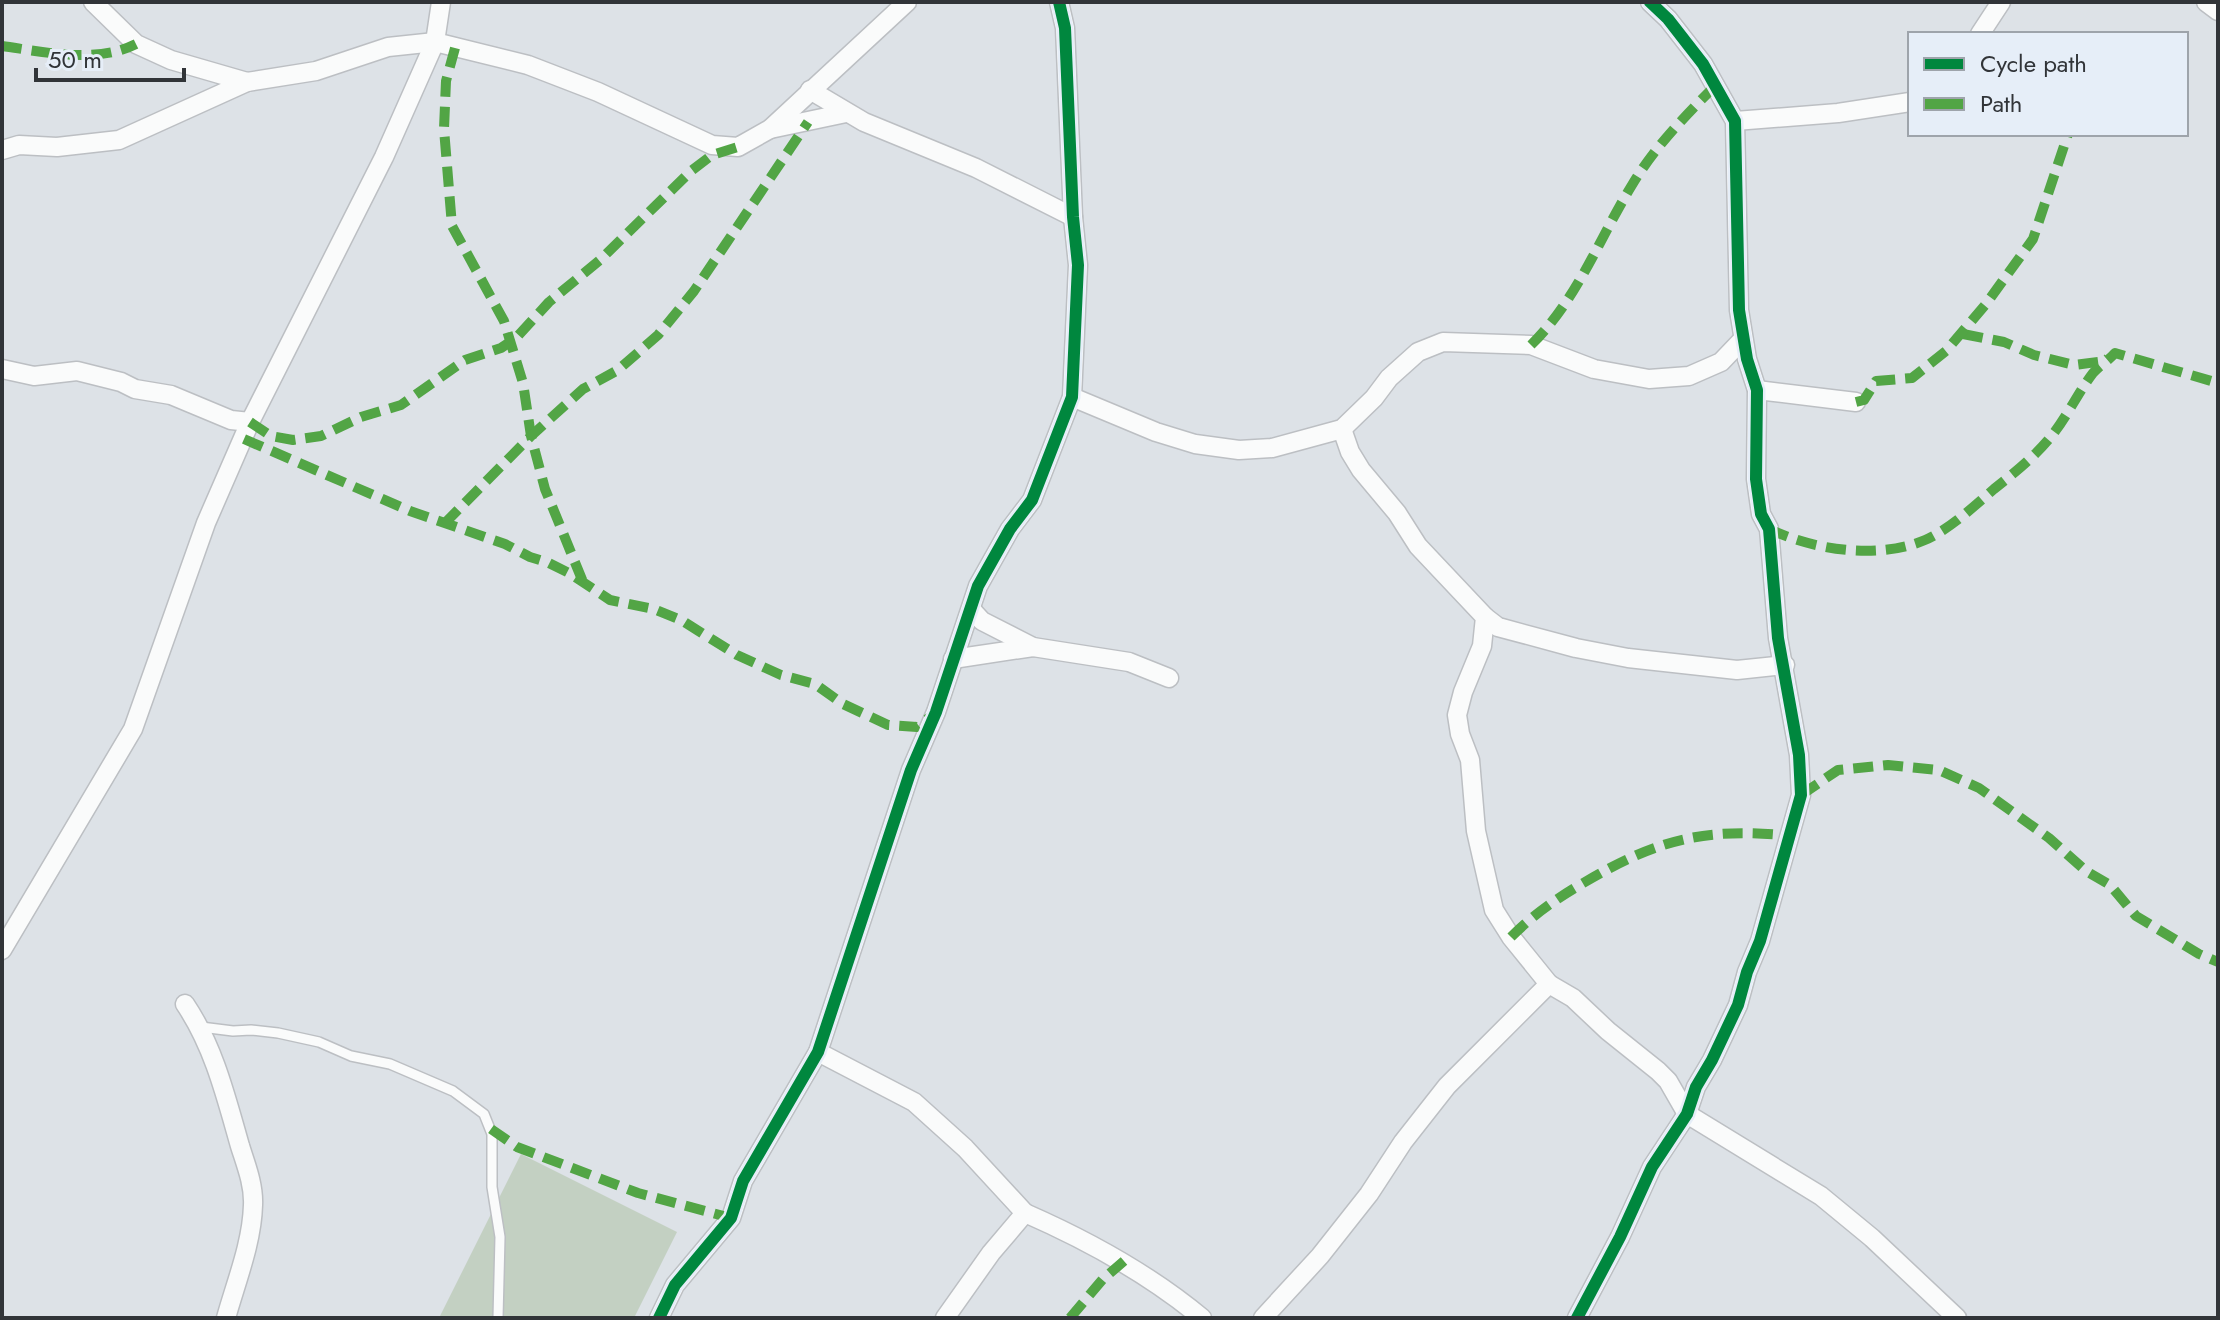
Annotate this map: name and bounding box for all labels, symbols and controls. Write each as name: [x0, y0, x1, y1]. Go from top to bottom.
scale bar: [36, 32, 184, 82]
legend: [1908, 32, 2188, 136]
text: 50 m: [48, 42, 102, 77]
text: Cycle path: [1980, 46, 2087, 81]
text: Path: [1980, 86, 2022, 121]

